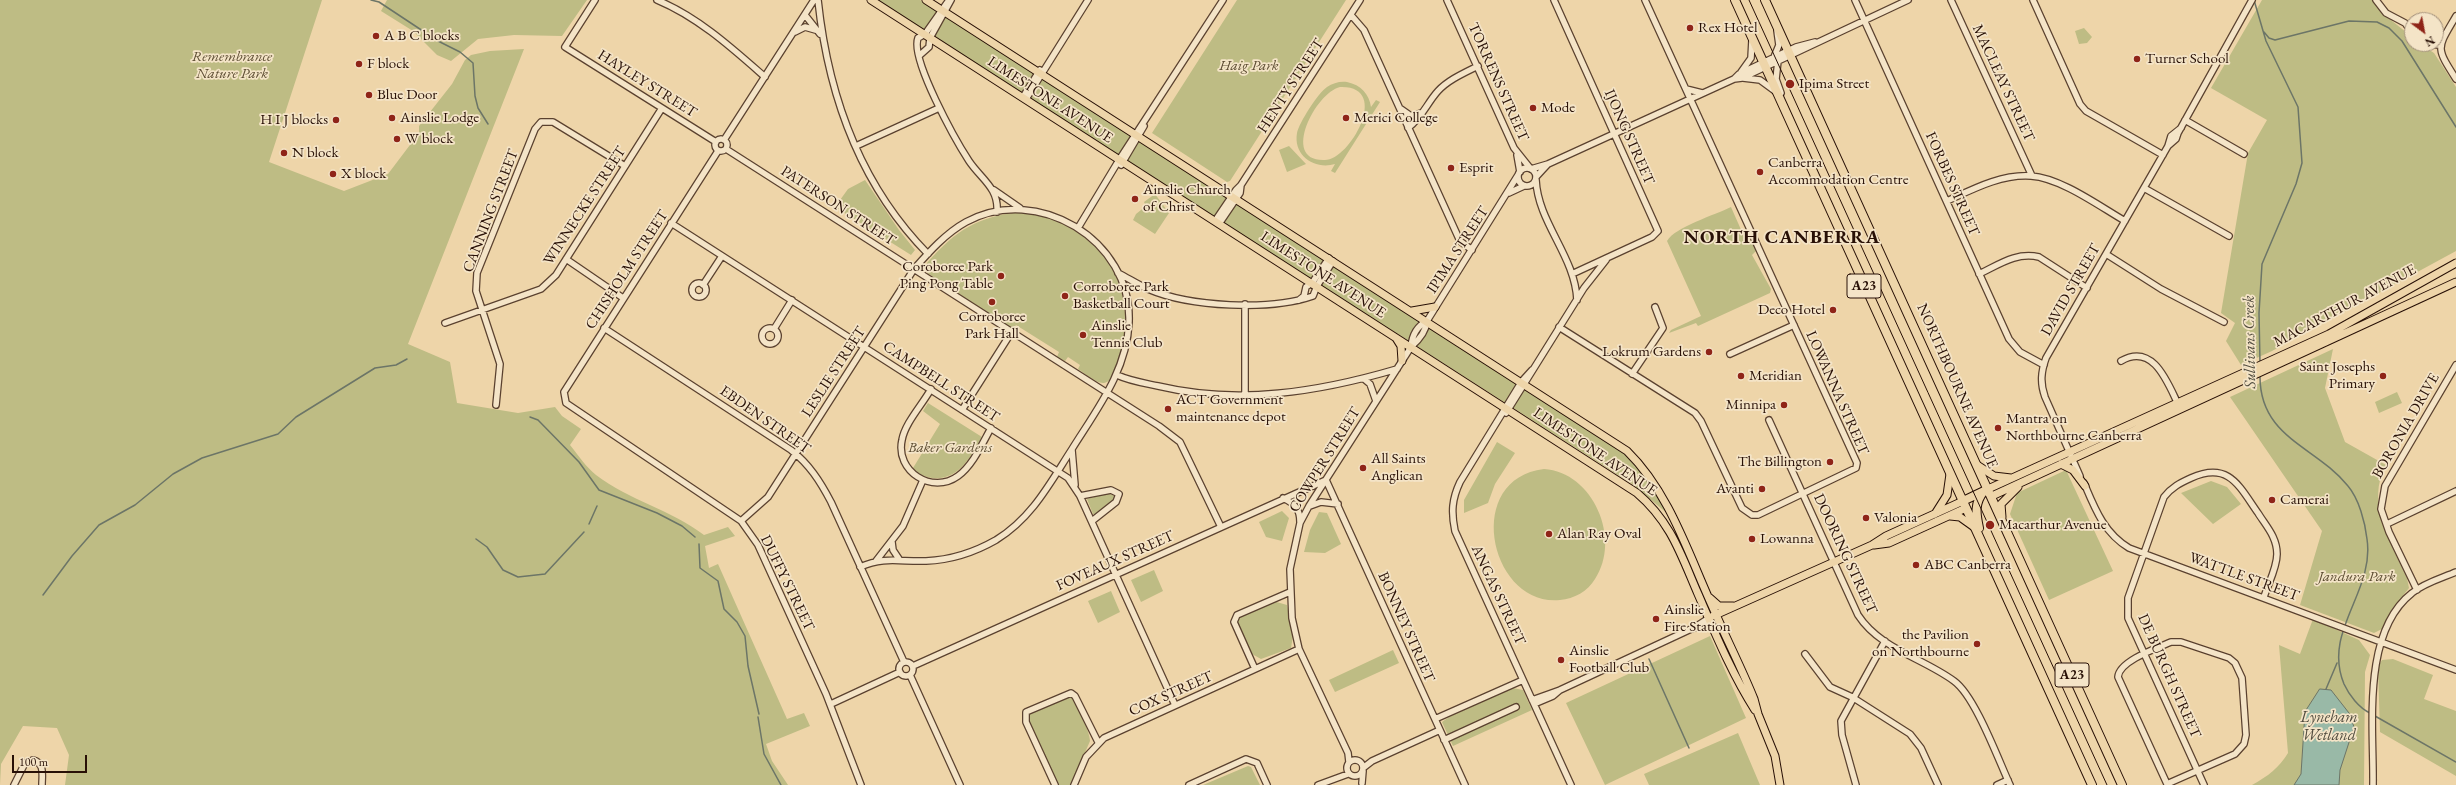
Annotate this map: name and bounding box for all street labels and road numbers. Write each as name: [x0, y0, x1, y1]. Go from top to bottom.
street label: TORRENS STREET: [1464, 20, 1532, 144]
street label: MACLEAY STREET: [1968, 22, 2038, 144]
street label: HENTY STREET: [1254, 35, 1328, 137]
street label: HAYLEY STREET: [594, 46, 700, 122]
street label: LIMESTONE AVENUE: [984, 53, 1116, 147]
street label: IJONG STREET: [1600, 87, 1658, 187]
street label: FORBES STREET: [1921, 129, 1983, 239]
street label: WINNECKE STREET: [540, 143, 630, 269]
street label: CANNING STREET: [459, 147, 523, 275]
street label: PATERSON STREET: [777, 162, 899, 250]
street label: IPIMA STREET: [1423, 203, 1493, 297]
street label: CHISHOLM STREET: [582, 207, 672, 333]
street label: LIMESTONE AVENUE: [1257, 228, 1389, 322]
street label: DAVID STREET: [2037, 241, 2105, 339]
street label: MACARTHUR AVENUE: [2271, 261, 2419, 351]
road number: A23: [1847, 274, 1881, 298]
street label: NORTHBOURNE AVENUE: [1913, 301, 2001, 471]
street label: LESLIE STREET: [798, 323, 870, 421]
street label: LOWANNA STREET: [1802, 328, 1872, 458]
street label: CAMPBELL STREET: [879, 338, 1003, 426]
street label: BORONIA DRIVE: [2369, 370, 2443, 482]
street label: EBDEN STREET: [716, 382, 814, 458]
street label: COWPER STREET: [1285, 404, 1365, 516]
street label: LIMESTONE AVENUE: [1530, 404, 1660, 500]
street label: DOORING STREET: [1809, 491, 1881, 617]
street label: FOVEAUX STREET: [1053, 527, 1177, 595]
street label: DUFFY STREET: [756, 532, 818, 634]
street label: ANGAS STREET: [1467, 542, 1529, 648]
street label: WATTLE STREET: [2187, 549, 2301, 605]
street label: BONNEY STREET: [1374, 569, 1438, 685]
street label: DE BURGH STREET: [2134, 611, 2204, 741]
road number: A23: [2055, 663, 2089, 687]
street label: COX STREET: [1126, 668, 1216, 720]

